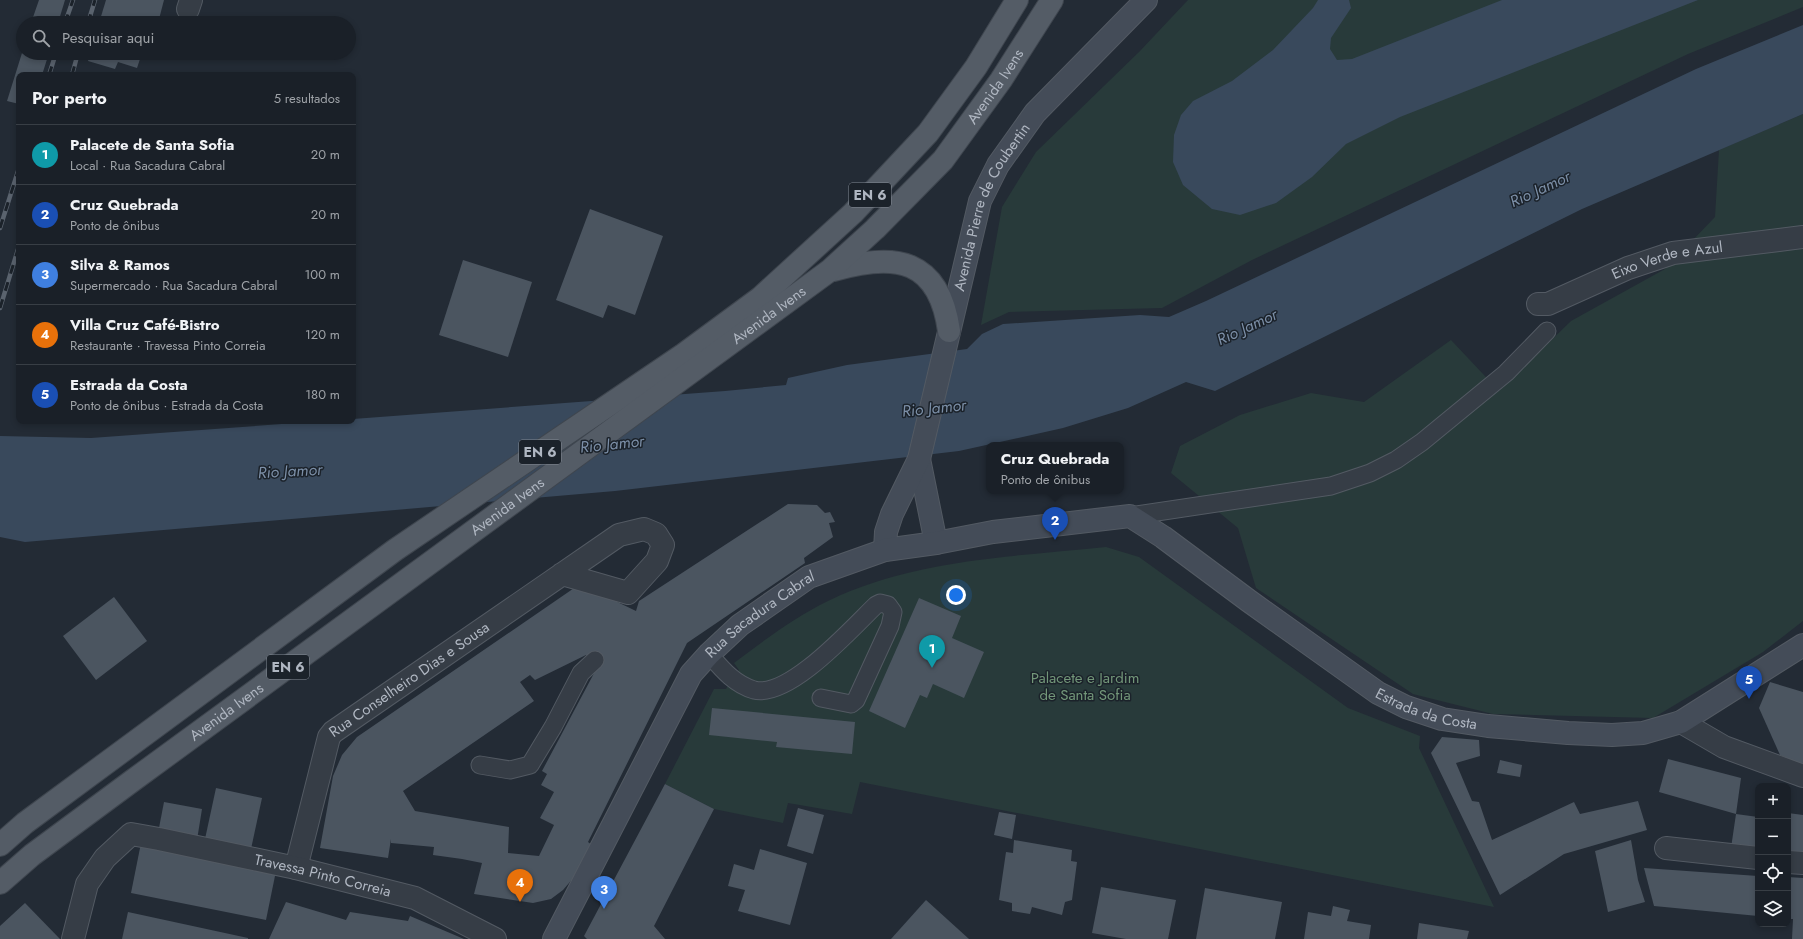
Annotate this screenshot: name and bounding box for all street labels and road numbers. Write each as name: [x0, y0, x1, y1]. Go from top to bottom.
street label: Avenida Ivens: [961, 45, 1029, 129]
street label: Avenida Pierre de Coubertin: [948, 119, 1035, 293]
road number: EN 6: [849, 183, 891, 207]
street label: Eixo Verde e Azul: [1608, 236, 1724, 285]
street label: Avenida Ivens: [727, 280, 810, 350]
road number: EN 6: [519, 440, 561, 464]
street label: Avenida Ivens: [466, 472, 549, 541]
street label: Rua Sacadura Cabral: [700, 565, 817, 663]
street label: Rua Conselheiro Dias e Sousa: [324, 616, 494, 743]
road number: EN 6: [267, 655, 309, 679]
street label: Avenida Ivens: [185, 677, 268, 746]
street label: Estrada da Costa: [1372, 682, 1479, 735]
street label: Travessa Pinto Correia: [252, 849, 393, 903]

